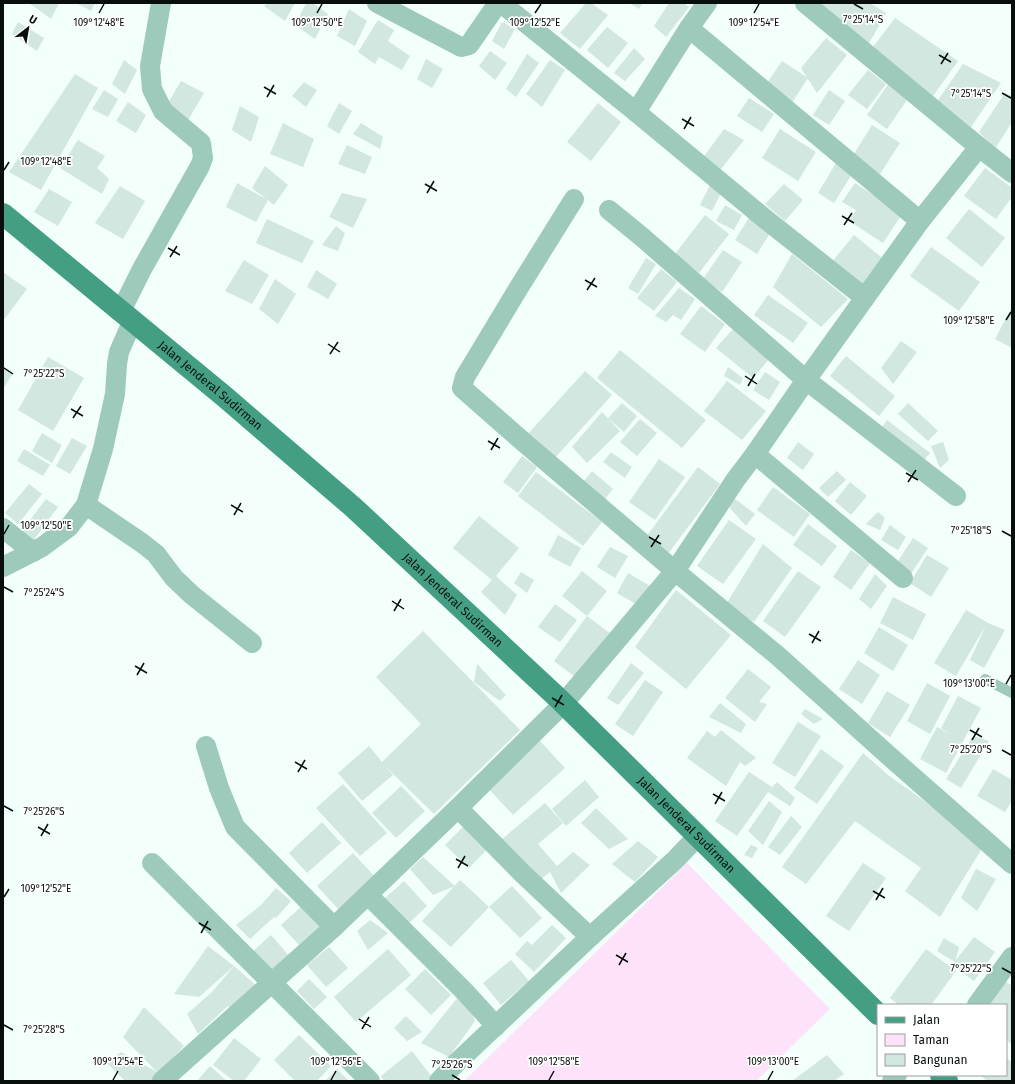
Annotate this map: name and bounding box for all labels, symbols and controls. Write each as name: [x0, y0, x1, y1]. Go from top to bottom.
north arrow: [8, 8, 48, 48]
text: U: [26, 12, 39, 27]
text: 7°25'14"S: [843, 14, 884, 26]
text: 109°12'48"E: [73, 17, 125, 29]
text: 109°12'50"E: [291, 17, 343, 29]
text: 109°12'52"E: [510, 17, 560, 29]
text: 109°12'54"E: [729, 17, 779, 29]
text: 7°25'14"S: [951, 88, 992, 100]
text: 109°12'48"E: [20, 156, 72, 168]
text: 109°12'58"E: [943, 315, 995, 327]
street label: Jalan Jenderal Sudirman: [155, 338, 265, 433]
text: 7°25'22"S: [24, 368, 65, 380]
text: 109°12'50"E: [20, 520, 72, 532]
text: 7°25'18"S: [951, 525, 992, 537]
street label: Jalan Jenderal Sudirman: [400, 550, 506, 650]
text: 7°25'24"S: [24, 587, 65, 599]
text: 109°13'00"E: [943, 678, 995, 690]
text: 7°25'20"S: [950, 744, 992, 756]
street label: Jalan Jenderal Sudirman: [635, 774, 738, 876]
text: 7°25'26"S: [23, 806, 65, 818]
text: 109°12'52"E: [21, 883, 71, 895]
text: 7°25'22"S: [951, 963, 992, 975]
legend: [877, 1004, 1007, 1076]
text: Jalan: [913, 1013, 940, 1027]
text: 7°25'28"S: [23, 1024, 65, 1036]
text: Taman: [913, 1033, 949, 1047]
text: Bangunan: [913, 1053, 968, 1067]
text: 109°12'54"E: [93, 1056, 143, 1068]
text: 109°12'56"E: [310, 1056, 362, 1068]
text: 109°12'58"E: [528, 1056, 580, 1068]
text: 109°13'00"E: [747, 1056, 799, 1068]
text: 7°25'26"S: [431, 1059, 473, 1071]

